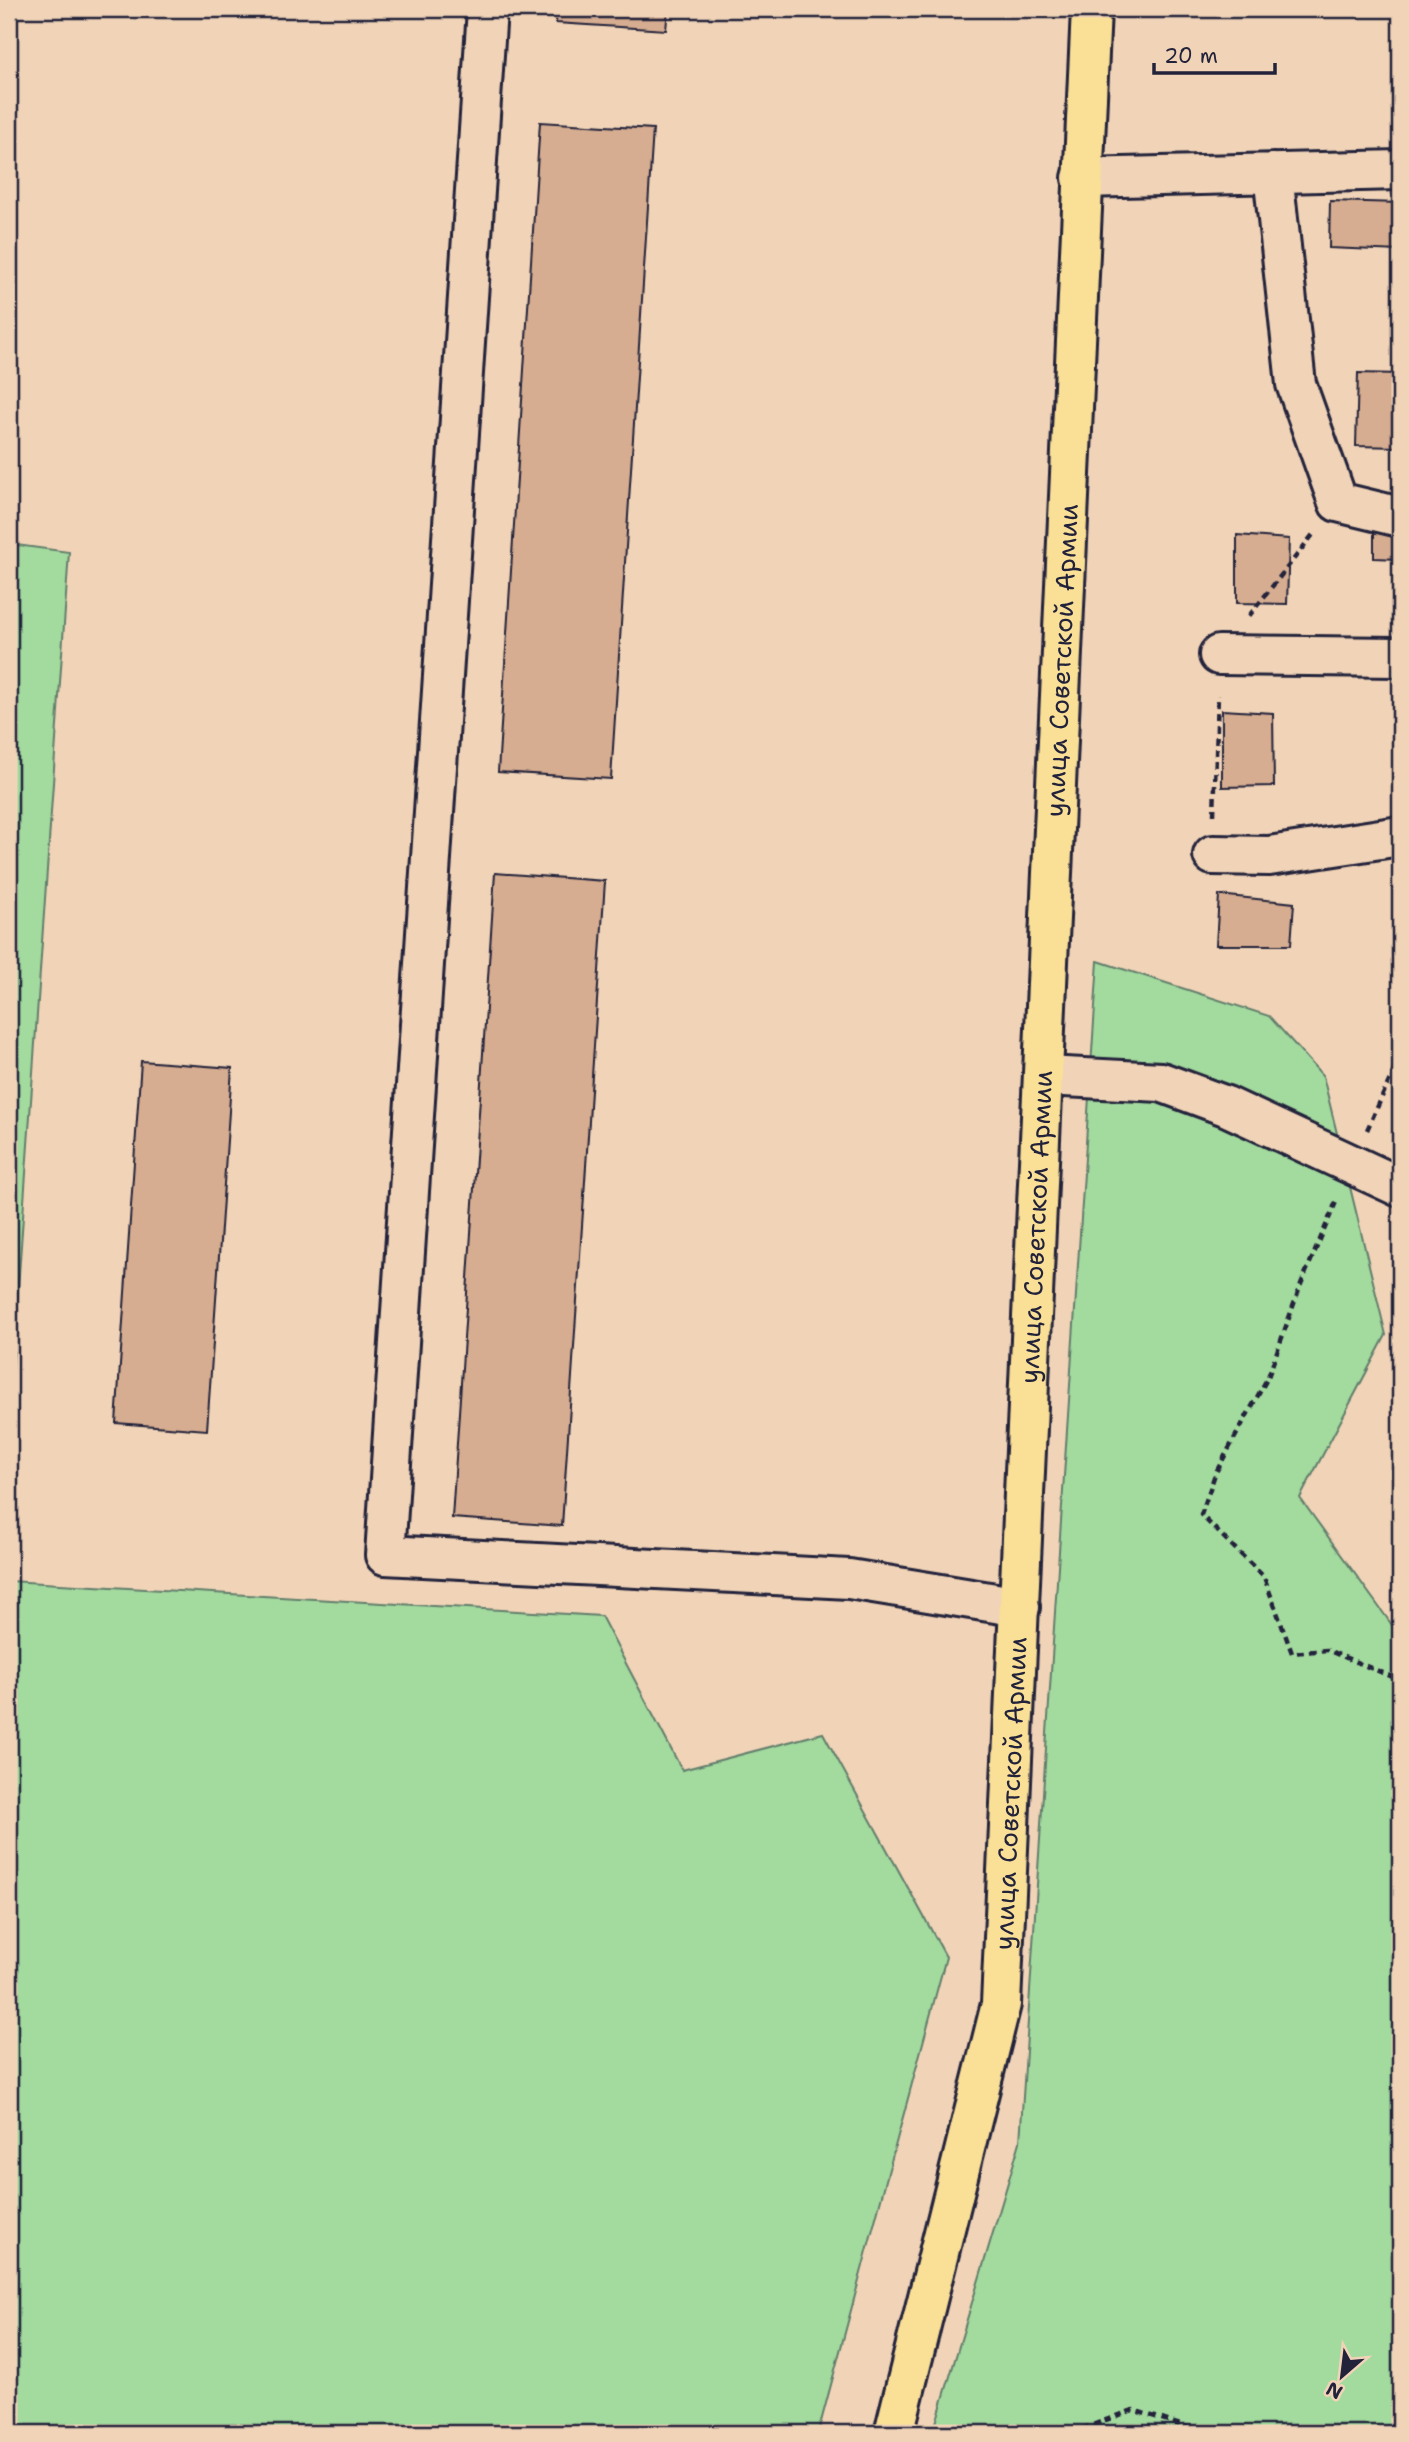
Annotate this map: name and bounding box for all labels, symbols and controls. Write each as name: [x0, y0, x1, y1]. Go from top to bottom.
scale bar: [1154, 32, 1274, 76]
text: 20 m: [1164, 42, 1218, 70]
street label: улица Советской Армии: [1037, 503, 1086, 818]
street label: улица Советской Армии: [1011, 1069, 1060, 1384]
street label: улица Советской Армии: [985, 1636, 1035, 1951]
north arrow: [1308, 2340, 1378, 2410]
text: N: [1322, 2376, 1347, 2405]

